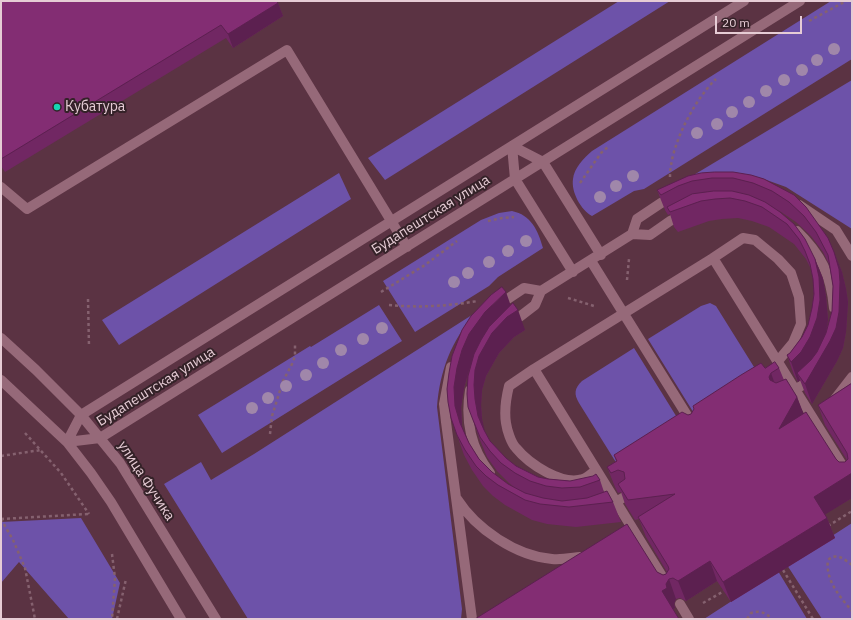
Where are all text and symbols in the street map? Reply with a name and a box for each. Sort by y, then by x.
scale bar [717,8,804,34]
text: 20 m [722,15,750,30]
place label: Кубатура [65,99,125,115]
marker: Кубатура [52,102,62,112]
street label: Будапештская улица [369,172,493,258]
street label: Будапештская улица [94,344,218,430]
street label: улица Фучика [114,438,178,524]

